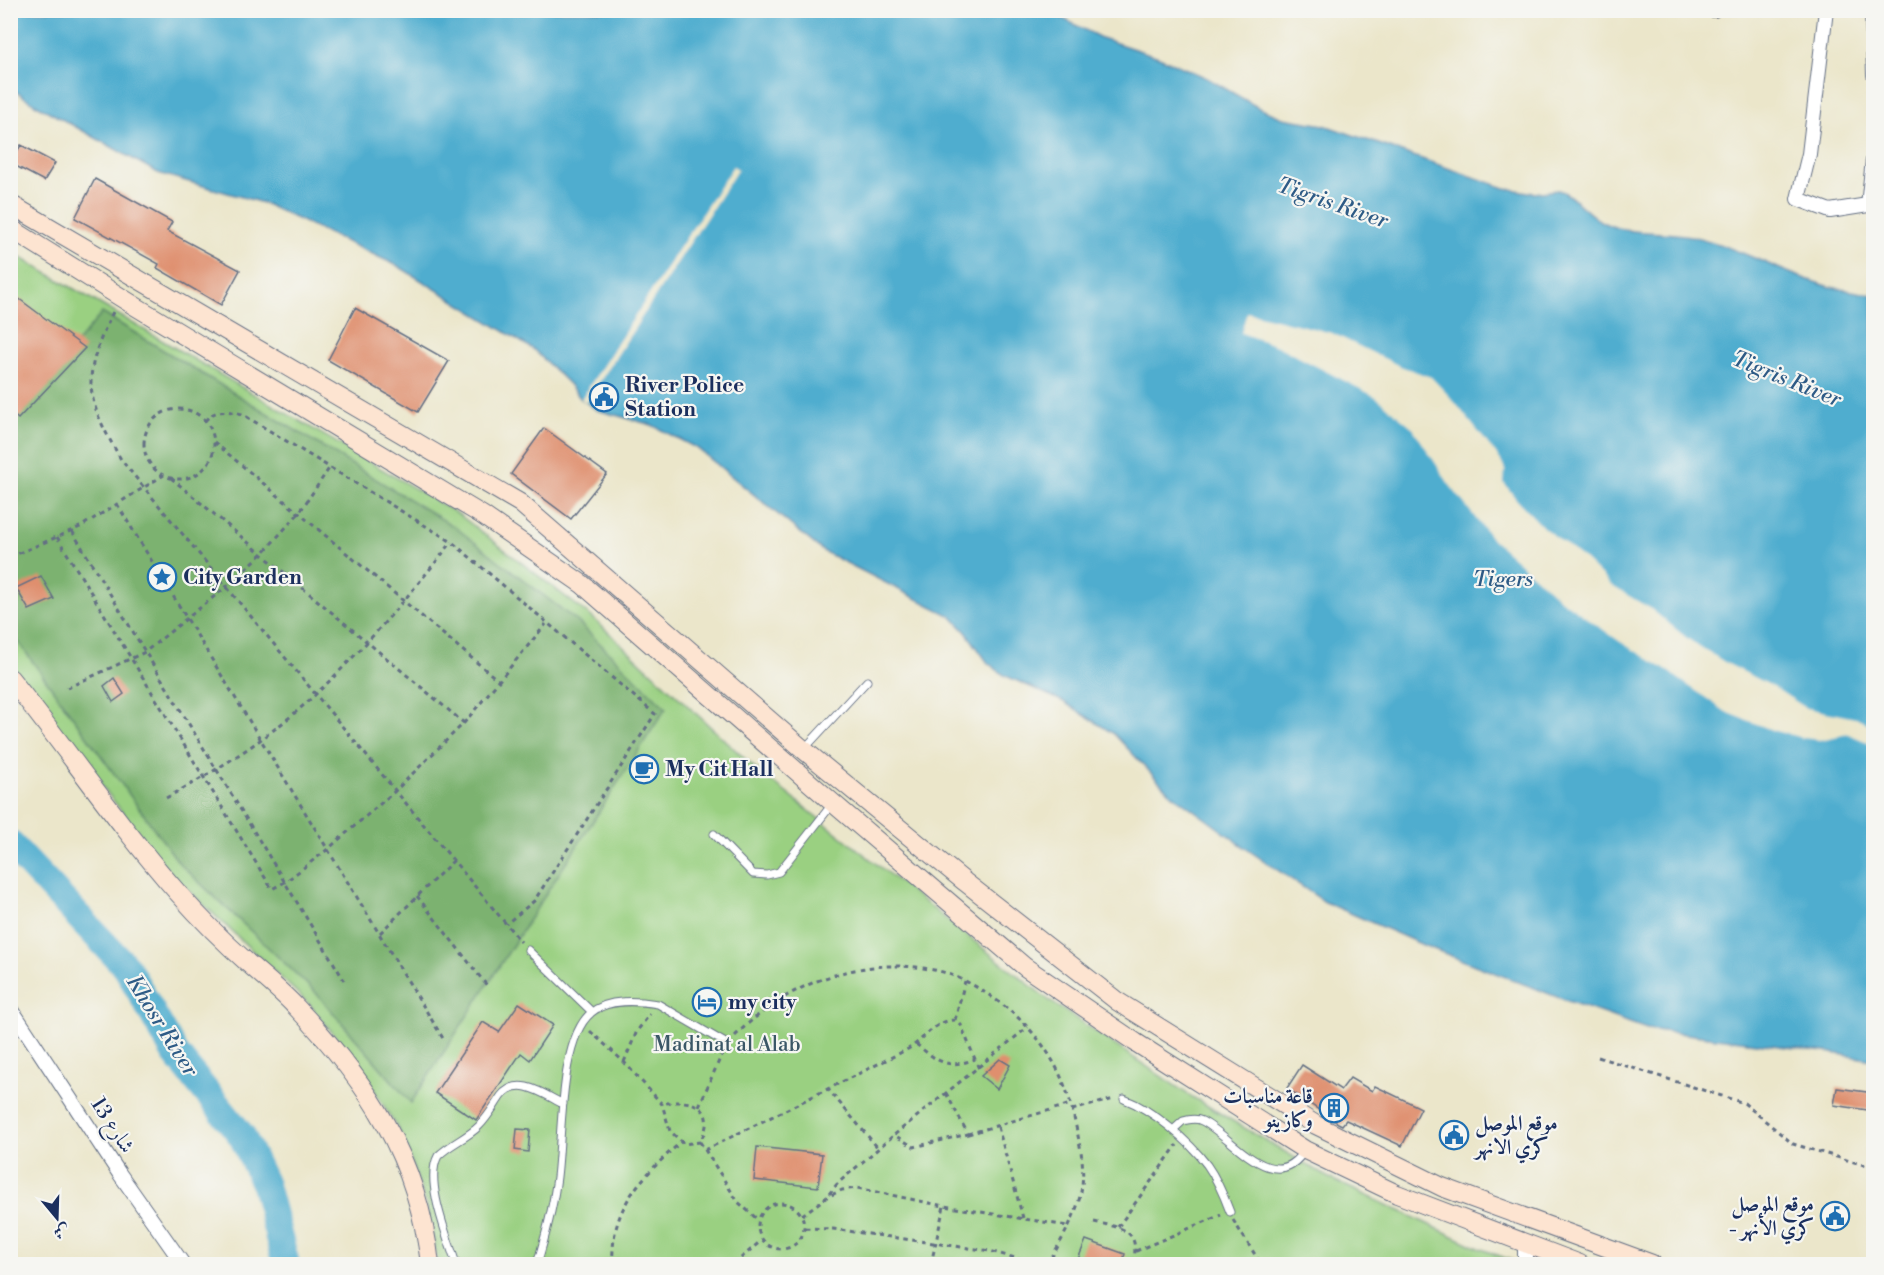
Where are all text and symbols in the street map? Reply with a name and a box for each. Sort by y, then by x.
water label: Tigris River [1273,172,1392,235]
water label: Tigris River [1728,345,1846,414]
place label: River Police Station [625,373,744,423]
public building icon: River Police Station [588,381,620,413]
place icon: City Garden [146,561,178,593]
place label: City Garden [183,565,302,591]
water label: Tigers [1473,566,1533,593]
cafe icon: My Cit Hall [628,753,660,785]
place label: My Cit Hall [665,757,773,783]
water label: Khosr River [120,970,204,1082]
hotel icon: my city [691,986,723,1018]
place label: my city [728,990,797,1016]
park label: Madinat al Alab [653,1032,801,1058]
place label: قاعة مناسبات وكازينو [1223,1084,1313,1134]
building icon: قاعة مناسبات وكازينو [1318,1092,1350,1124]
street label: شارع 13 [81,1093,140,1161]
place label: موقع الموصل كري الانهر [1473,1111,1558,1164]
public building icon: موقع الموصل كري الانهر [1438,1119,1470,1151]
north arrow [27,1188,87,1248]
place label: موقع الموصل - كري الأنهر [1729,1192,1814,1245]
public building icon: موقع الموصل - كري الأنهر [1819,1200,1851,1232]
text: ش [51,1219,72,1243]

